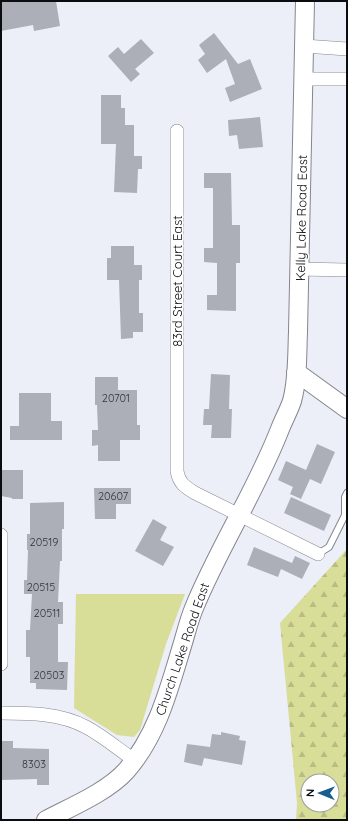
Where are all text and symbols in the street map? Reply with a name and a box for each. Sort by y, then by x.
street label: Kelly Lake Road East [292,155,310,281]
street label: 83rd Street Court East [169,215,185,347]
house number: 20701 [102,391,130,405]
house number: 20607 [98,489,128,503]
house number: 20519 [30,535,58,549]
house number: 20515 [27,580,55,594]
street label: Church Lake Road East [152,580,212,718]
house number: 20511 [34,606,60,620]
house number: 20503 [34,668,65,682]
house number: 8303 [22,757,46,771]
north arrow [300,773,340,813]
text: N [303,789,317,797]

